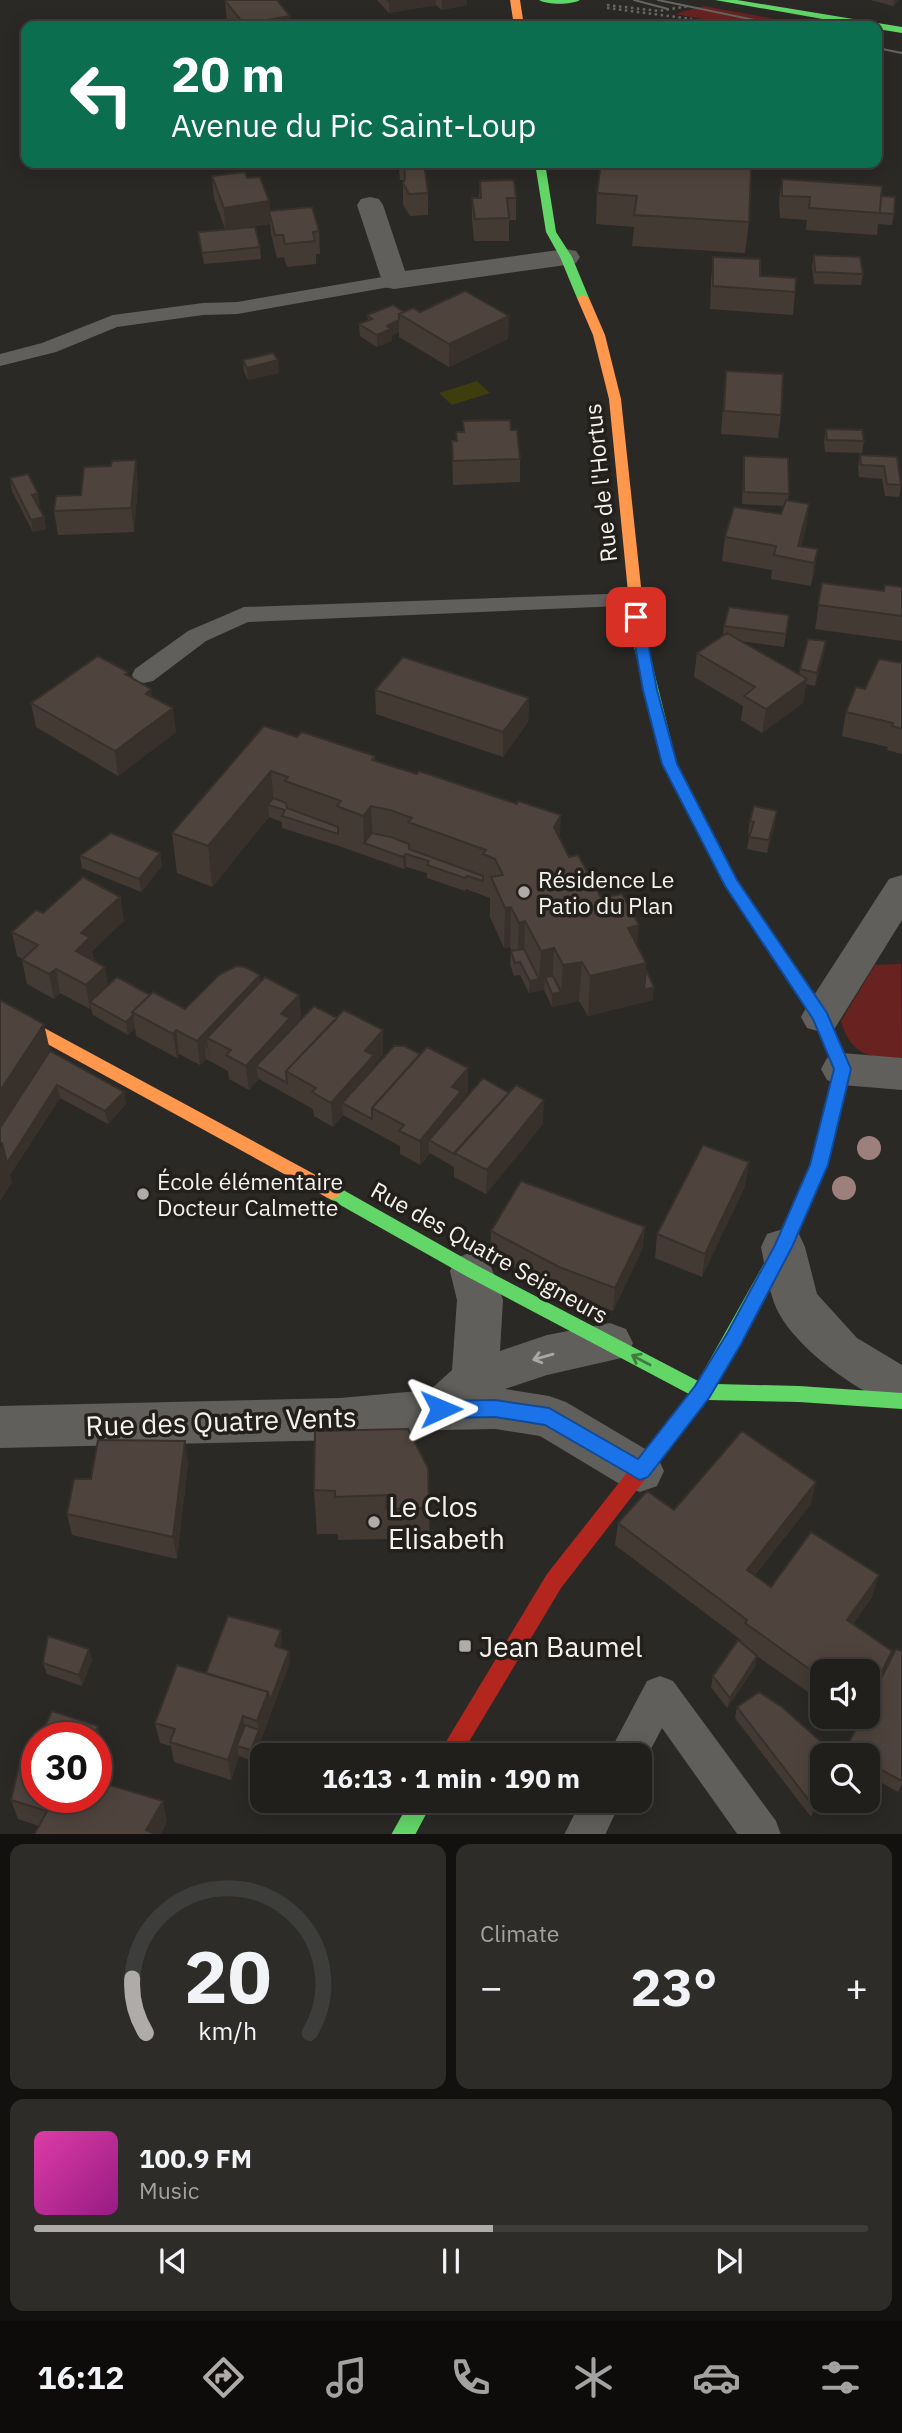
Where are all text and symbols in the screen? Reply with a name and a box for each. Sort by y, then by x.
text: 20 m [171,42,285,105]
icon: left [56,49,147,140]
text: Avenue du Pic Saint-Loup [171,104,536,146]
street label: Rue de l'Hortus [577,402,623,564]
pin [606,587,666,647]
icon: arrive [617,598,655,636]
place label: Résidence Le Patio du Plan [538,864,674,920]
marker: Résidence Le Patio du Plan [516,884,532,900]
place label: École élémentaire Docteur Calmette [157,1166,343,1222]
street label: Rue des Quatre Seigneurs [366,1174,614,1330]
marker: École élémentaire Docteur Calmette [135,1186,151,1202]
one-way arrow [532,1351,554,1364]
one-way arrow [631,1353,652,1366]
position arrow [404,1372,478,1446]
street label: Rue des Quatre Vents [85,1398,357,1444]
place label: Le Clos Elisabeth [388,1488,505,1557]
marker: Le Clos Elisabeth [366,1514,382,1530]
place label: Jean Baumel [479,1628,643,1665]
marker: Jean Baumel [457,1638,473,1654]
map controls [810,1659,880,1813]
button: sound [810,1659,880,1729]
speed limit sign: 30 [21,1722,112,1813]
button: search [810,1743,880,1813]
text: 16:13 · 1 min · 190 m [322,1761,580,1795]
text: Climate [480,1918,559,1948]
text: 20 [184,1928,272,2023]
text: 23° [631,1953,717,2020]
text: − [480,1962,503,2011]
text: + [845,1962,868,2011]
text: km/h [199,2013,257,2046]
text: 100.9 FM [139,2141,252,2175]
text: Music [139,2175,199,2205]
icon: previous [154,2242,192,2280]
icon: pause [432,2242,470,2280]
icon: next [710,2242,748,2280]
icon: directions [199,2353,248,2402]
icon: music [322,2353,371,2402]
icon: phone [446,2353,495,2402]
icon: climate [569,2353,618,2402]
icon: car [692,2353,741,2402]
icon: filters [816,2353,865,2402]
text: 16:12 [37,2356,125,2398]

